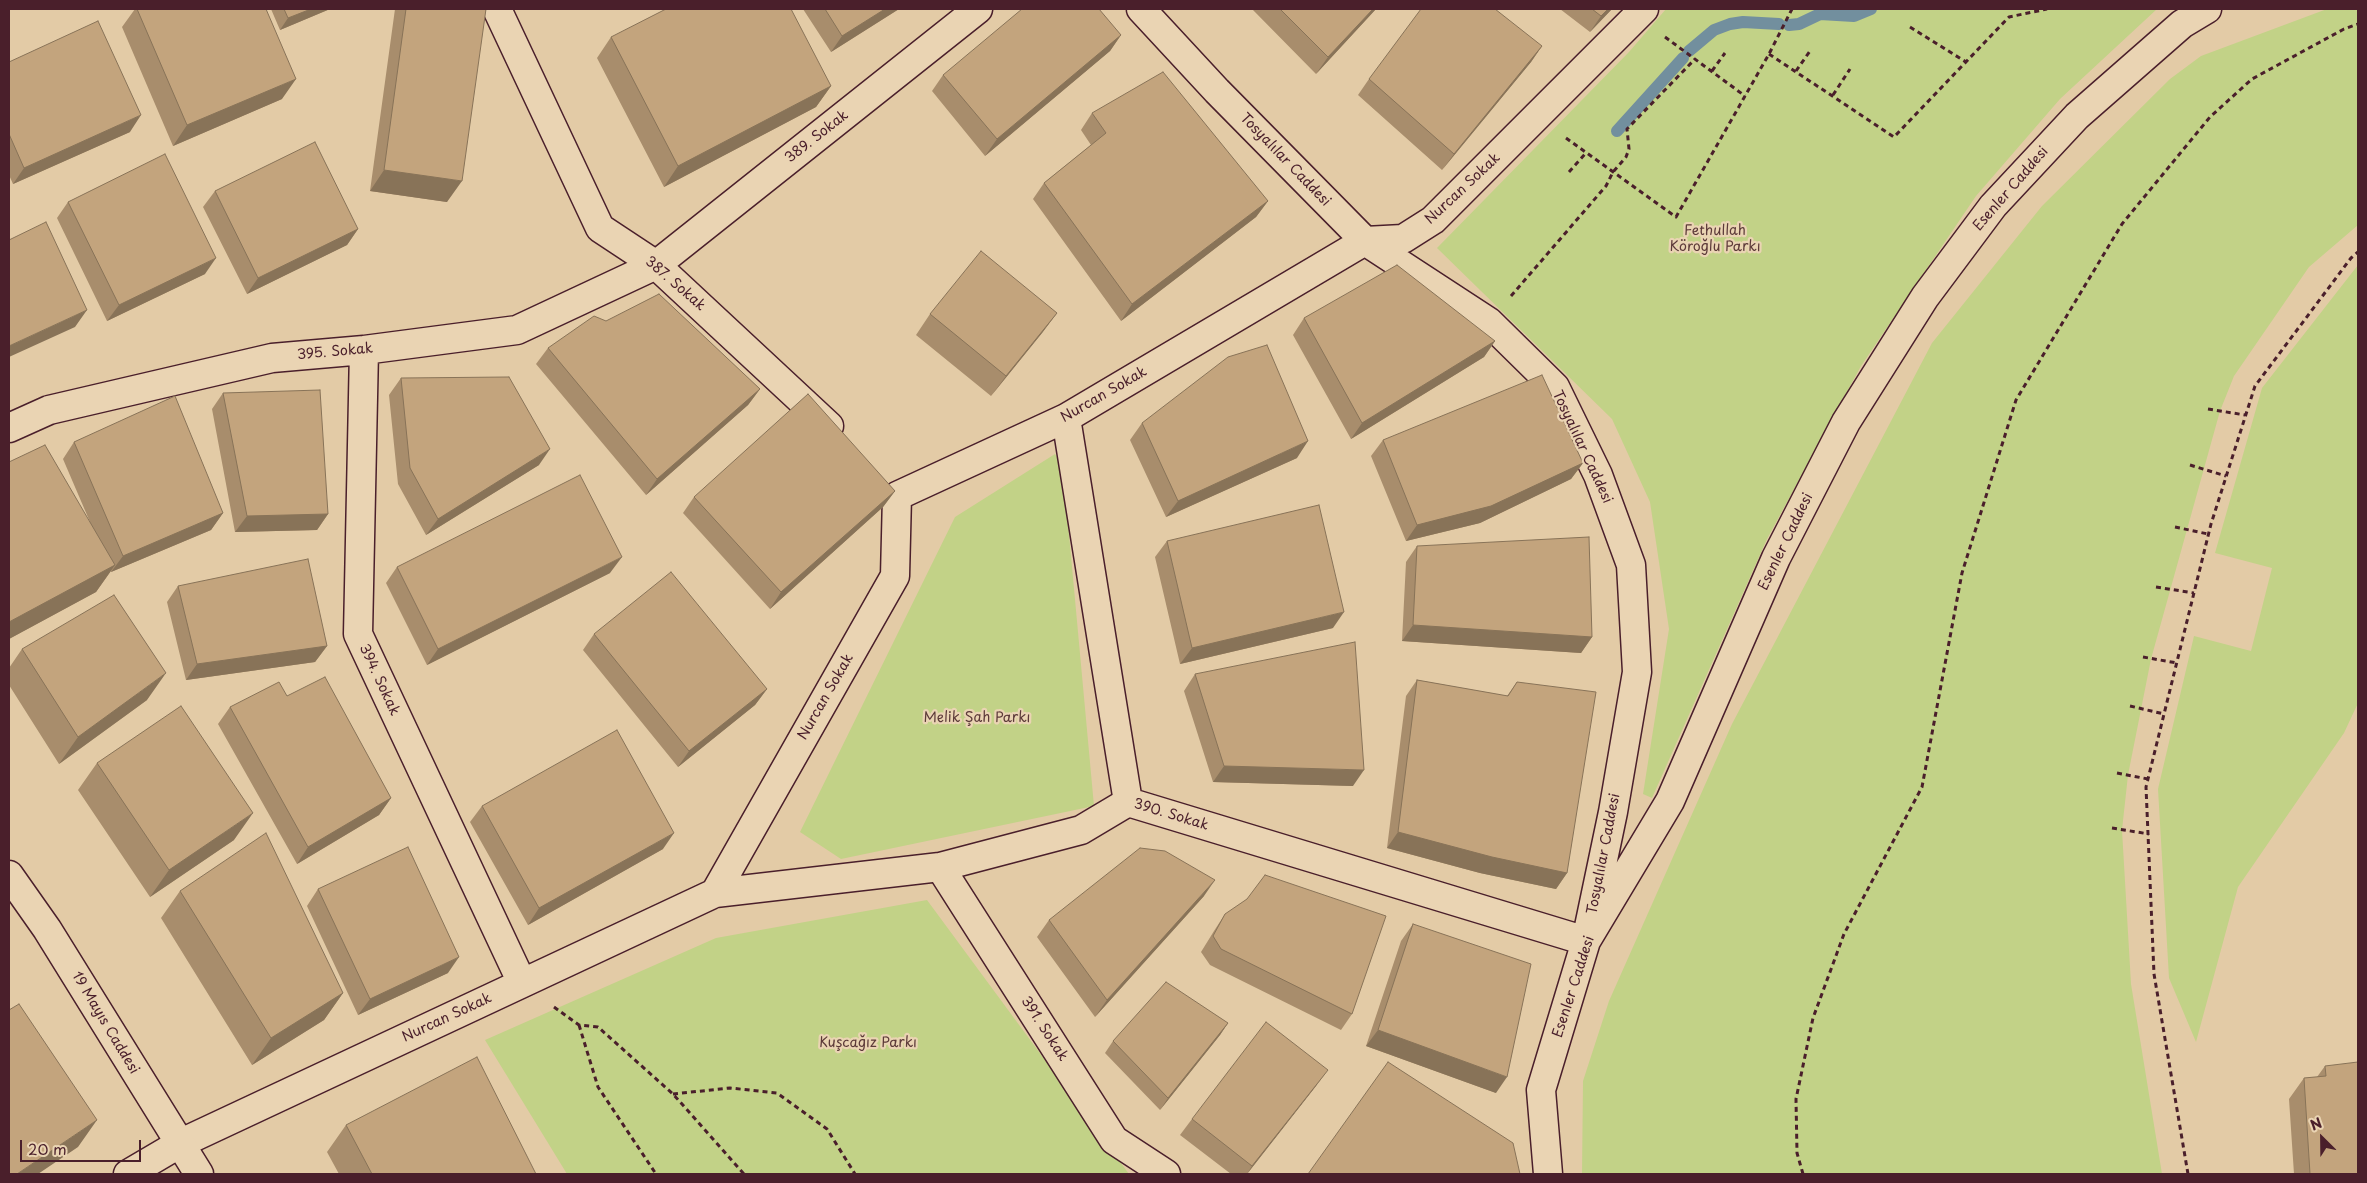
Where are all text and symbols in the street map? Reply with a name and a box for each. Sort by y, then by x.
street label: 389. Sokak [782,107,852,167]
street label: Tosyalılar Caddesi [1236,110,1334,210]
street label: Esenler Caddesi [1970,144,2052,234]
street label: Nurcan Sokak [1422,150,1504,228]
park label: Fethullah Köroğlu Parkı [1669,223,1761,256]
street label: 387. Sokak [641,253,709,315]
street label: 395. Sokak [296,340,374,364]
street label: Nurcan Sokak [1058,364,1150,426]
street label: Tosyalılar Caddesi [1548,388,1616,506]
street label: Esenler Caddesi [1755,491,1817,593]
street label: 394. Sokak [355,642,403,718]
street label: Nurcan Sokak [795,651,857,743]
park label: Melik Şah Parkı [923,710,1031,726]
street label: Tosyalılar Caddesi [1584,792,1624,916]
street label: 390. Sokak [1132,796,1210,834]
street label: Esenler Caddesi [1550,934,1598,1040]
street label: 19 Mayıs Caddesi [68,969,142,1077]
street label: Nurcan Sokak [400,990,494,1046]
street label: 391. Sokak [1017,993,1071,1065]
park label: Kuşcağız Parkı [819,1035,917,1051]
text: N [2307,1112,2325,1136]
north arrow [2297,1113,2347,1163]
scale bar [22,1130,144,1162]
text: 20 m [28,1137,67,1160]

